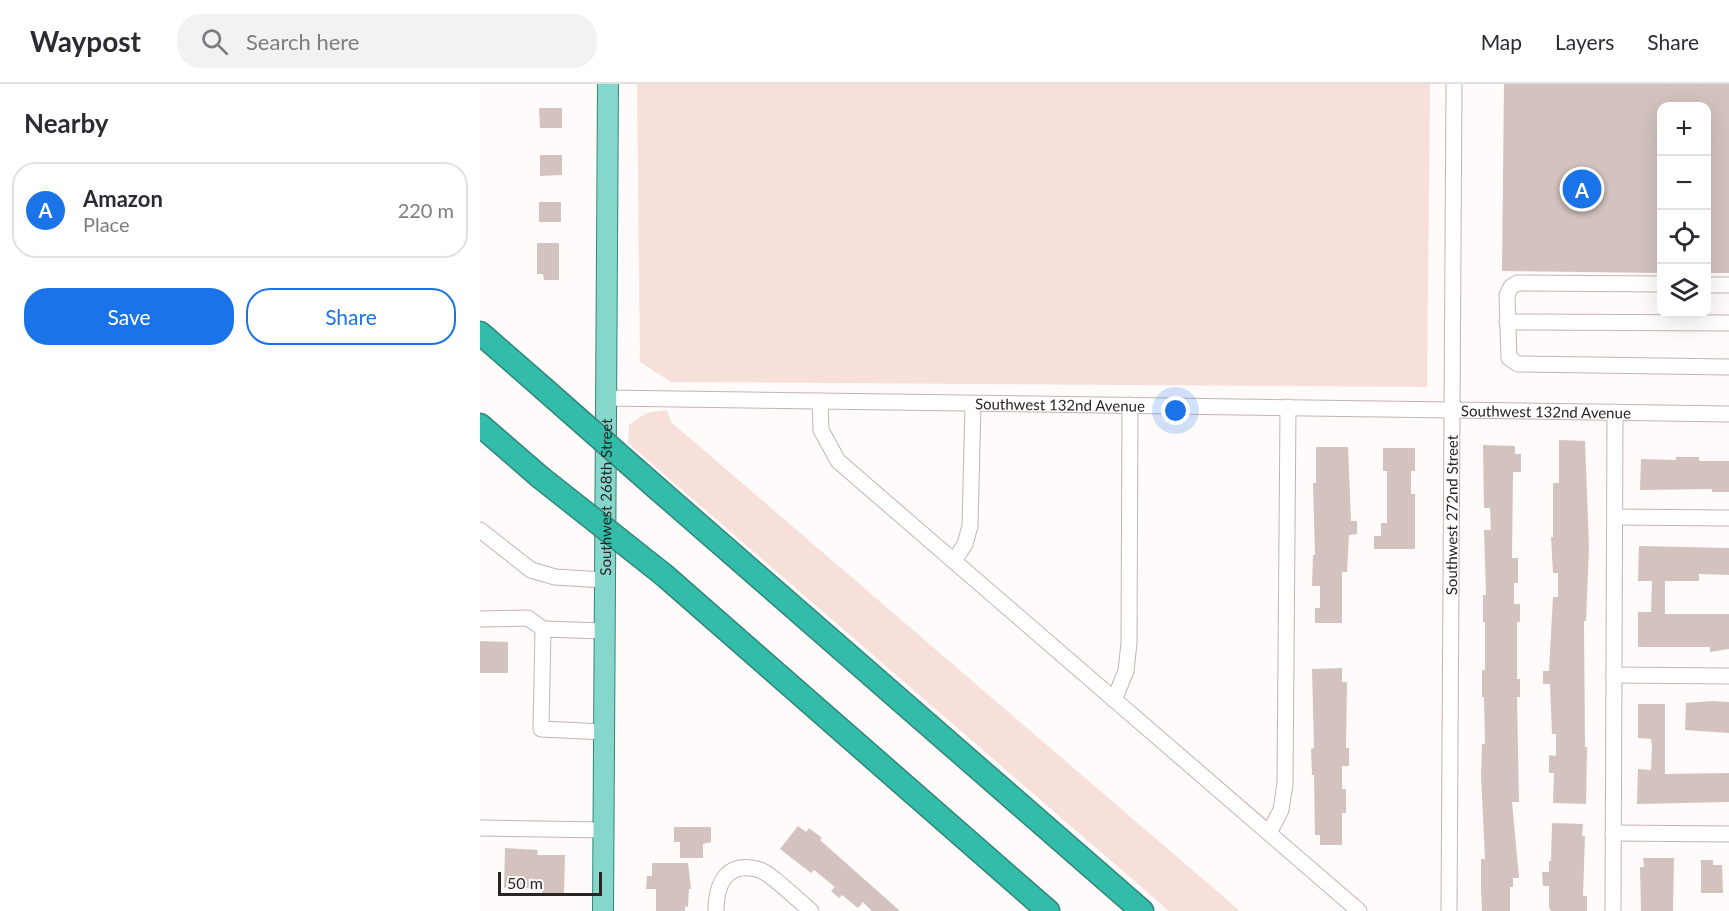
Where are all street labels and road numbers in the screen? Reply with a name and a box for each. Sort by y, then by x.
street label: Southwest 132nd Avenue [975,394,1145,415]
street label: Southwest 132nd Avenue [1461,401,1631,422]
street label: Southwest 268th Street [596,418,615,576]
street label: Southwest 272nd Street [1442,434,1461,595]

